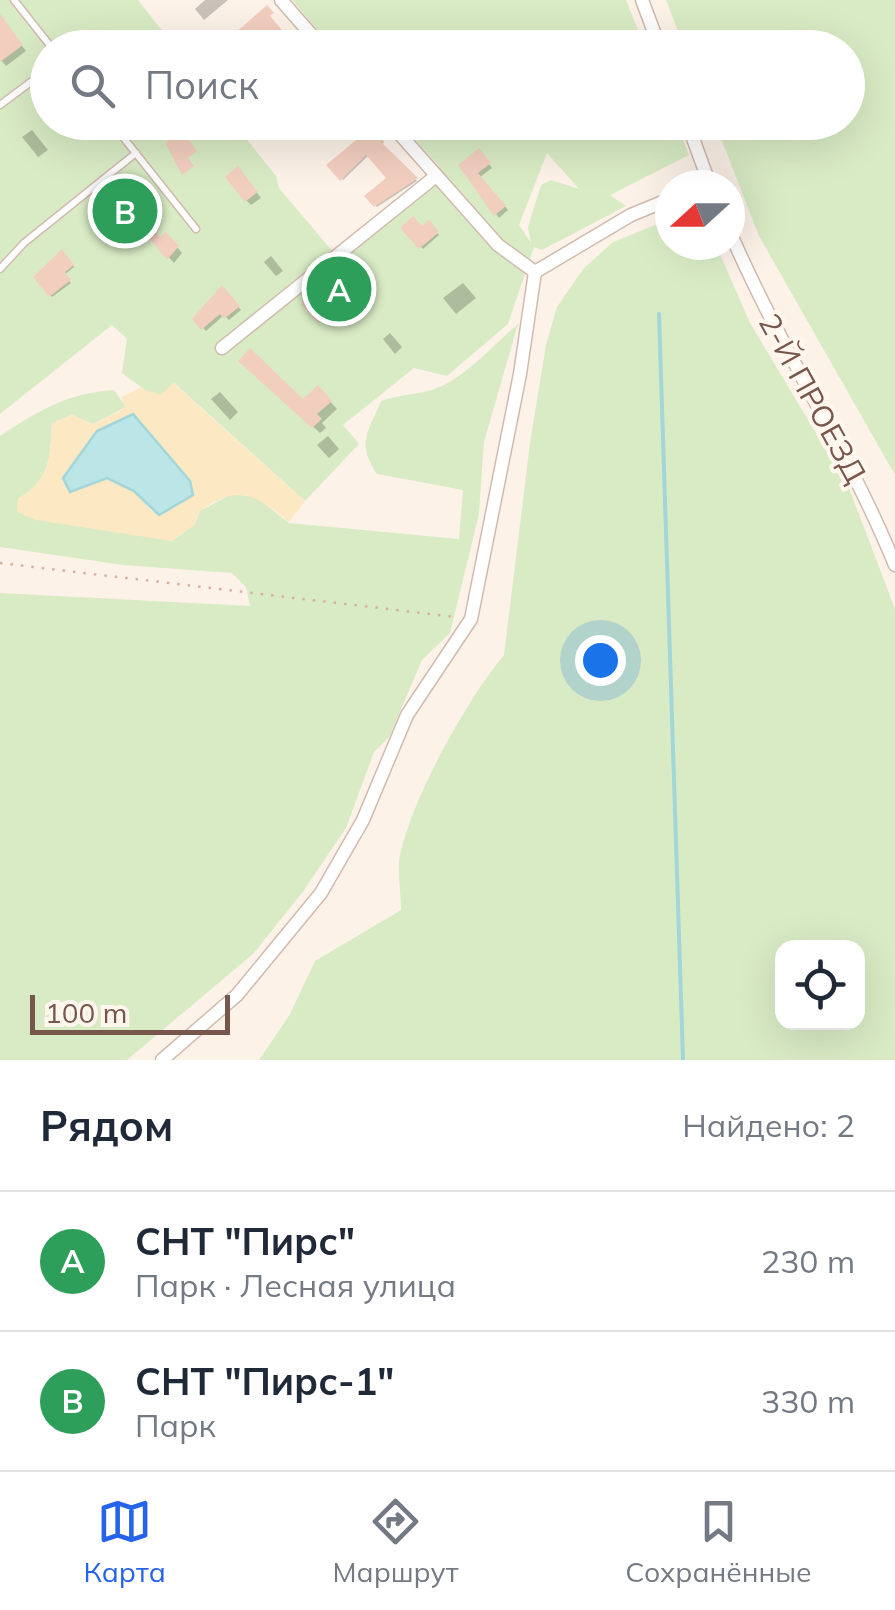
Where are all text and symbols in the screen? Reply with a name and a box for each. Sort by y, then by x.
search box [30,30,865,140]
icon: search [65,58,120,113]
text: Поиск [145,61,258,109]
north arrow [655,170,745,260]
pin: B [92,174,158,248]
pin: A [306,252,372,326]
street label: 2-Й ПРОЕЗД [751,307,875,489]
your location [575,635,626,686]
map controls [775,940,865,1030]
button: locate [775,940,865,1030]
scale bar [30,990,230,1034]
text: 100 m [45,995,127,1030]
text: Рядом [40,1099,173,1152]
text: Найдено: 2 [682,1105,855,1145]
text: СНТ "Пирс" [135,1217,355,1265]
text: A [60,1241,85,1281]
text: 230 m [761,1241,855,1281]
text: Парк · Лесная улица [135,1265,456,1305]
text: СНТ "Пирс-1" [135,1357,394,1405]
text: B [61,1381,84,1421]
text: 330 m [761,1381,855,1421]
text: Парк [135,1405,216,1445]
tab: Карта [83,1494,166,1589]
tab: Маршрут [333,1494,458,1589]
tab: Сохранённые [625,1494,812,1589]

